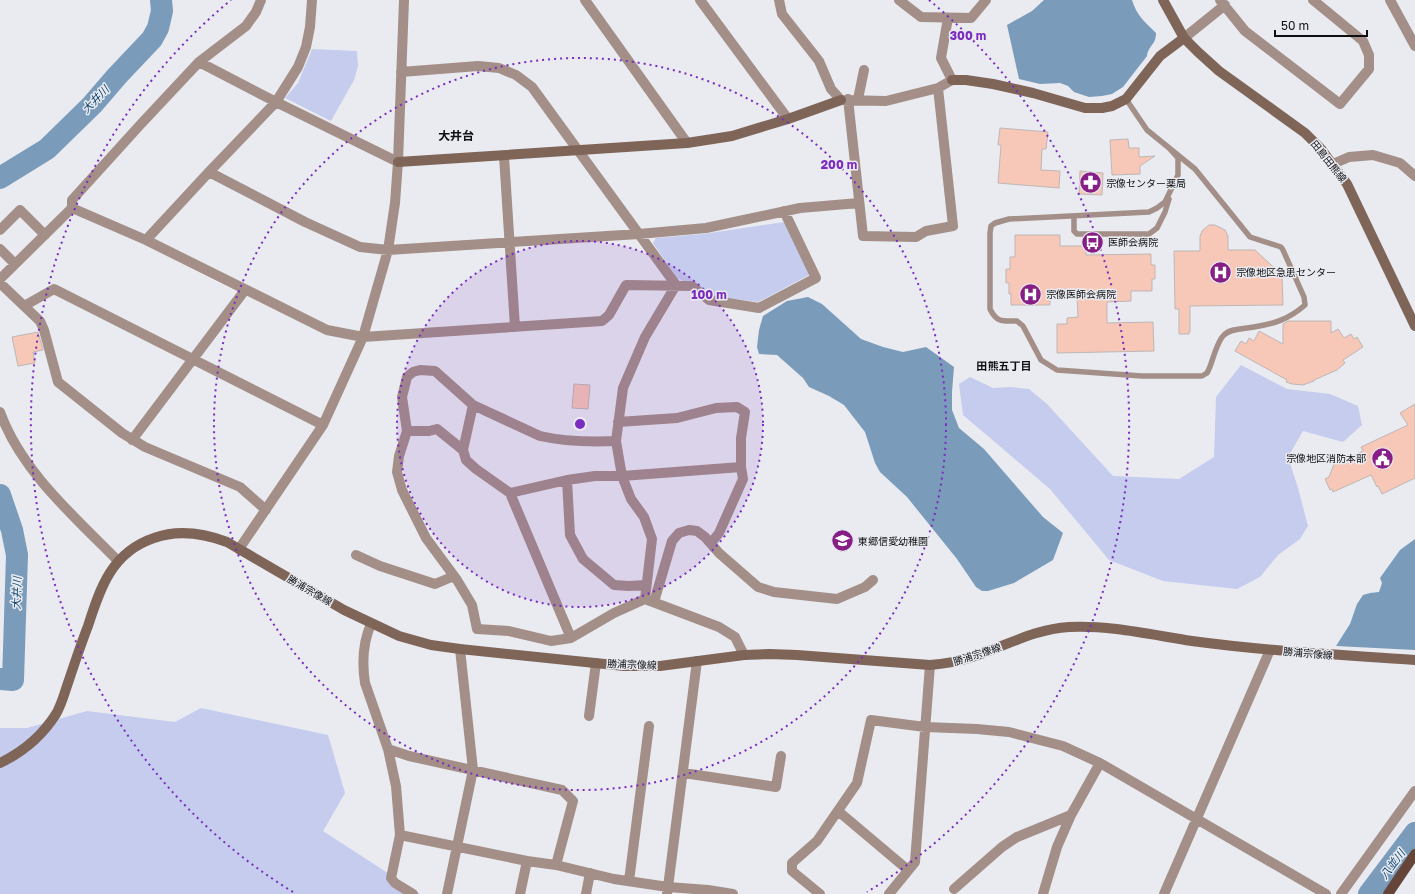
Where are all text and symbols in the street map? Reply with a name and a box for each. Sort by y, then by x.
scale bar [1275,12,1367,38]
text: 50 m [1281,18,1309,33]
text: 300 m [950,28,986,43]
water label: 大井川 [79,82,112,115]
district label: 大井台 [438,128,474,143]
street label: 田島田熊線 [1309,138,1349,184]
text: 200 m [821,157,857,172]
pharmacy icon: 宗像センター薬局 [1078,170,1104,196]
place label: 宗像センター薬局 [1106,177,1186,189]
bus stop icon: 医師会病院 [1079,229,1105,255]
place label: 医師会病院 [1108,236,1158,248]
hospital icon: 宗像地区急患センター [1208,259,1234,285]
place label: 宗像地区急患センター [1236,266,1336,278]
hospital icon: 宗像医師会病院 [1017,281,1043,307]
text: 100 m [691,287,727,302]
place label: 宗像医師会病院 [1046,288,1116,300]
district label: 田熊五丁目 [977,359,1032,372]
centre of rings [573,417,587,431]
public building icon: 宗像地区消防本部 [1369,445,1395,471]
place label: 宗像地区消防本部 [1286,452,1366,464]
school or university icon: 東郷信愛幼稚園 [830,528,856,554]
place label: 東郷信愛幼稚園 [858,535,928,547]
street label: 勝浦宗像線 [285,572,335,608]
water label: 大井川 [9,575,23,610]
street label: 勝浦宗像線 [951,641,1003,667]
street label: 勝浦宗像線 [1283,645,1333,661]
street label: 勝浦宗像線 [607,657,657,671]
water label: 八並川 [1377,846,1408,881]

